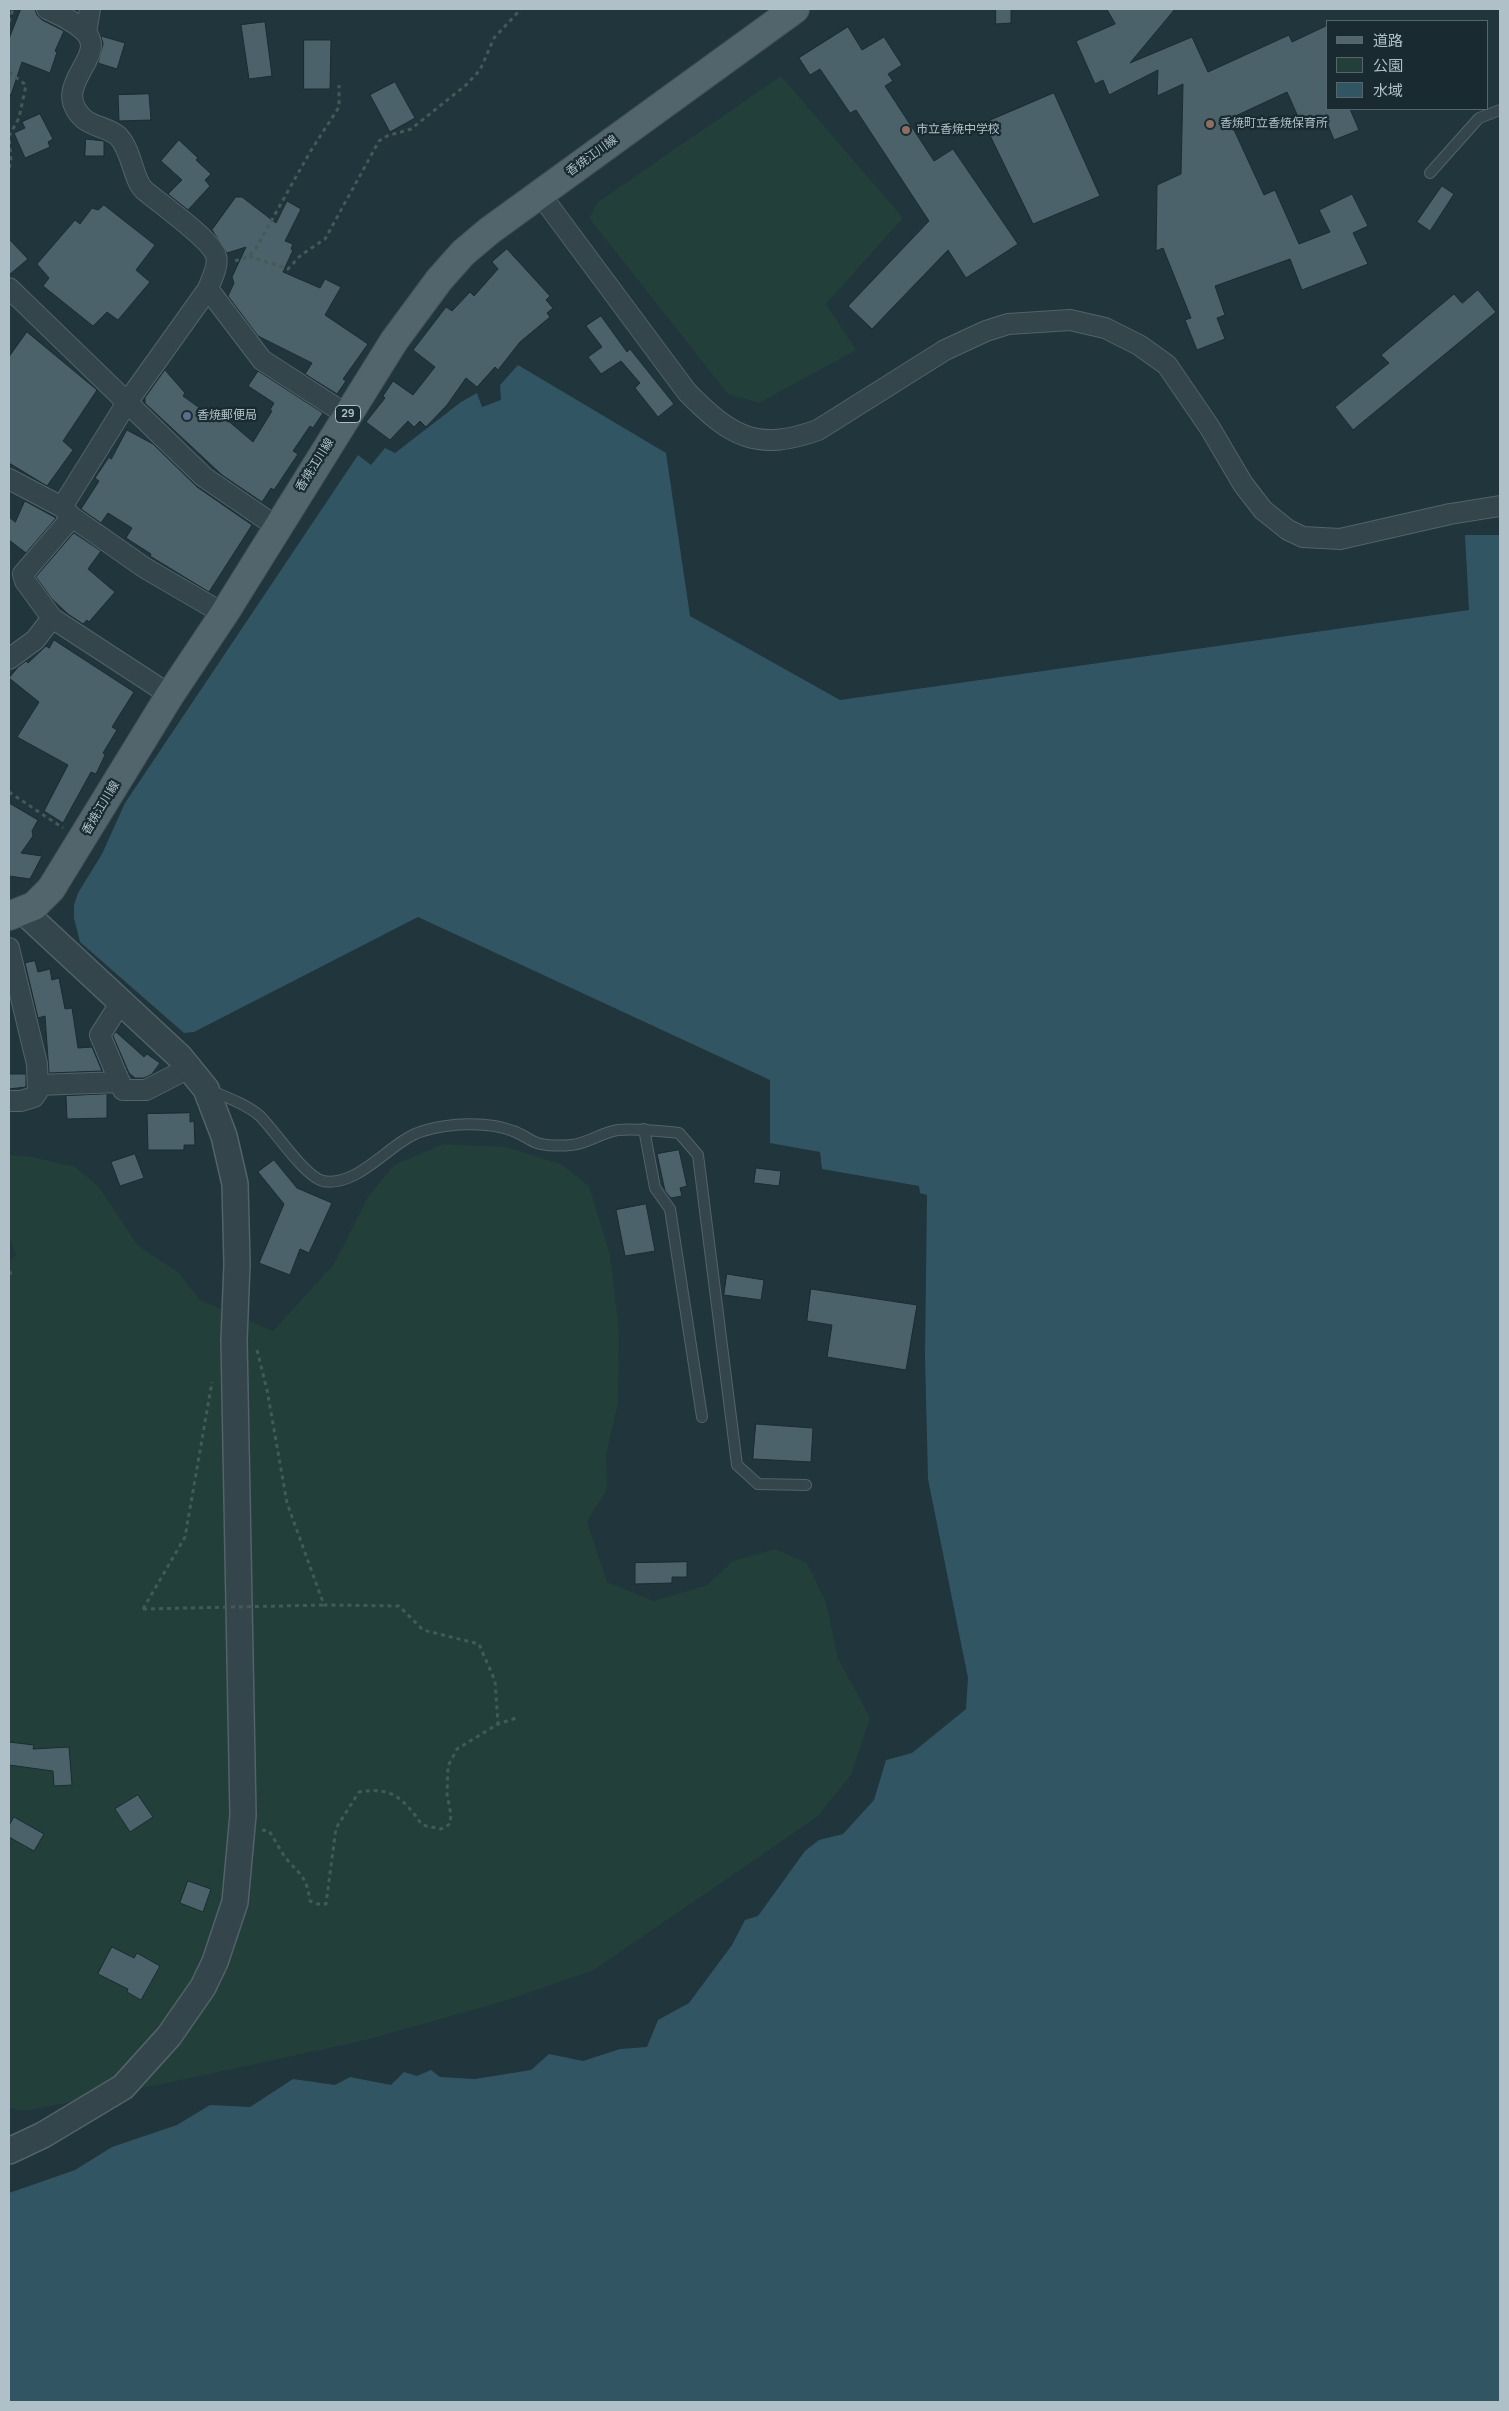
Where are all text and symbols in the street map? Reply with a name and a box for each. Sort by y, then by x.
legend [1326,20,1489,110]
text: 道路 [1373,30,1403,51]
text: 公園 [1373,55,1403,76]
text: 水域 [1373,80,1403,101]
place label: 香焼町立香焼保育所 [1220,117,1328,131]
marker: 香焼町立香焼保育所 [1204,118,1216,130]
place label: 市立香焼中学校 [916,123,1000,137]
marker: 市立香焼中学校 [900,124,912,136]
street label: 香焼江川線 [563,133,621,179]
road number: 29 [336,406,360,422]
place label: 香焼郵便局 [197,409,257,423]
marker: 香焼郵便局 [181,410,193,422]
street label: 香焼江川線 [293,436,337,494]
street label: 香焼江川線 [79,779,123,837]

